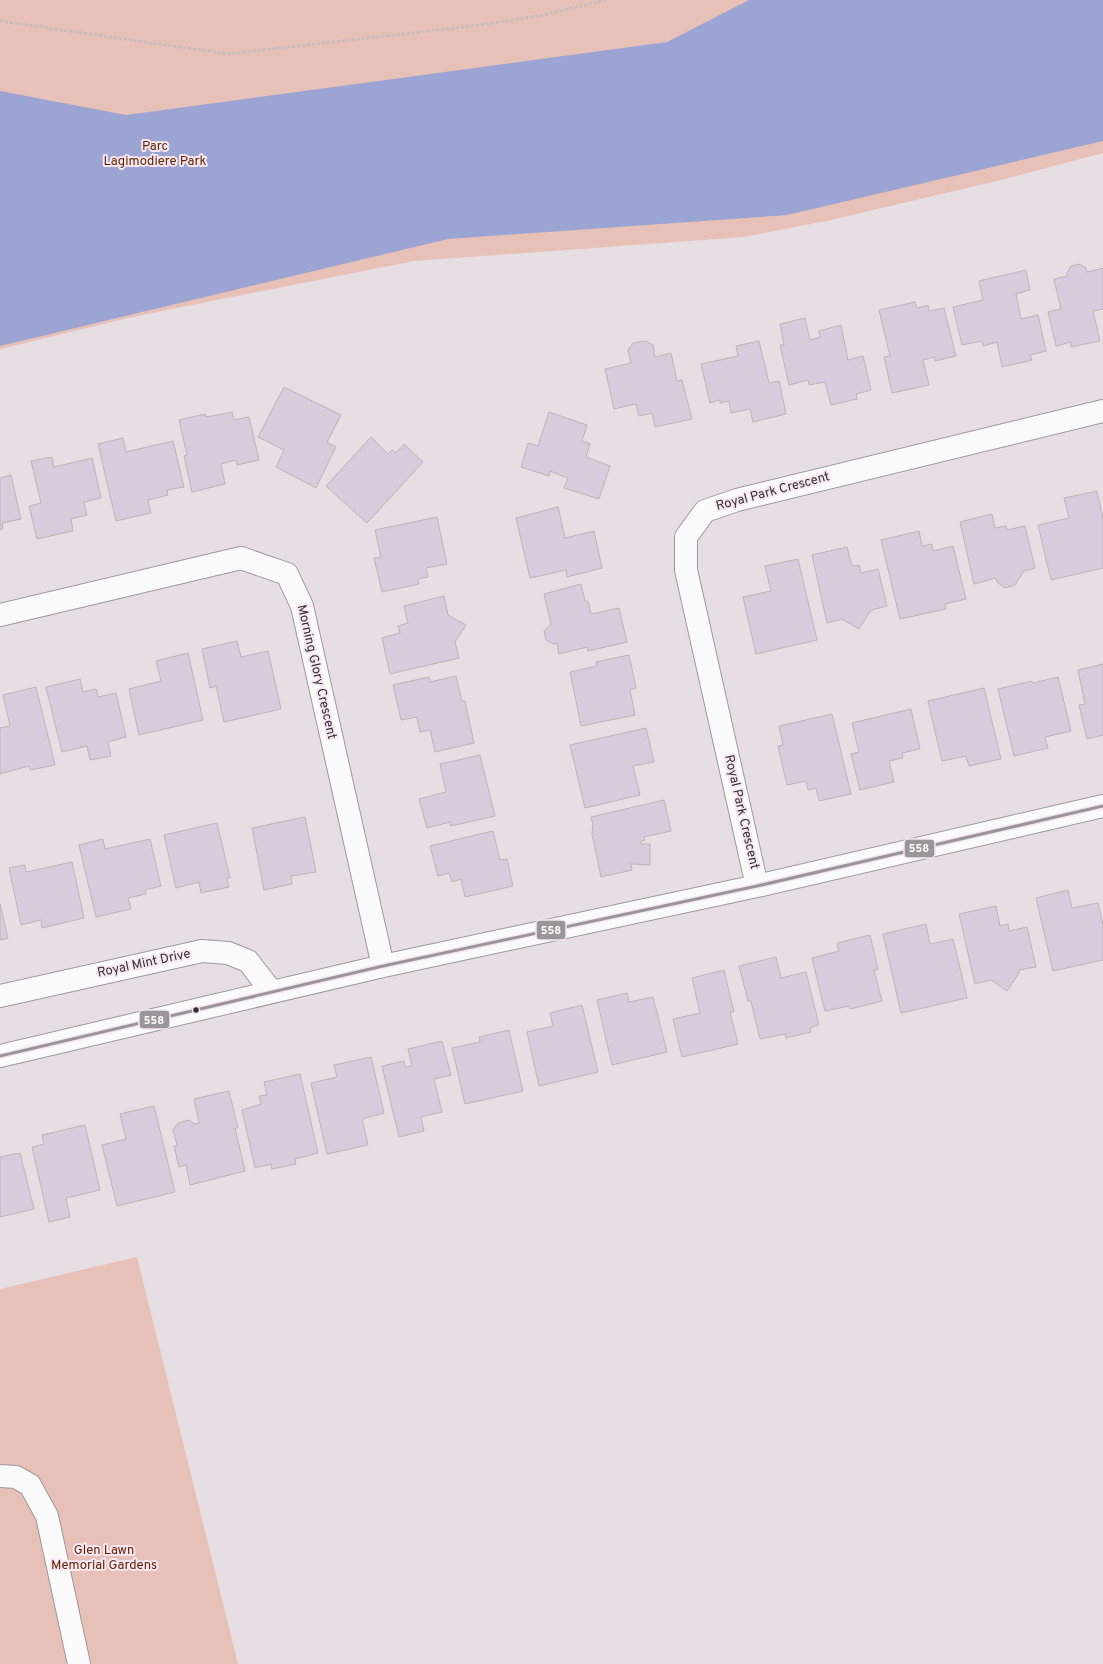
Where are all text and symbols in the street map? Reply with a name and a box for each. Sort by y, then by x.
park label: Parc Lagimodiere Park [104,139,207,170]
street label: Royal Park Crescent [714,469,832,515]
street label: Morning Glory Crescent [293,603,339,741]
street label: Royal Park Crescent [720,753,762,871]
line badge: 558 [904,839,935,858]
text: 558 [909,842,929,856]
line badge: 558 [536,920,566,940]
text: 558 [541,924,561,938]
street label: Royal Mint Drive [96,946,192,982]
unlabelled marker [191,1005,201,1015]
line badge: 558 [139,1010,170,1029]
text: 558 [144,1014,164,1028]
park label: Glen Lawn Memorial Gardens [51,1543,157,1574]

